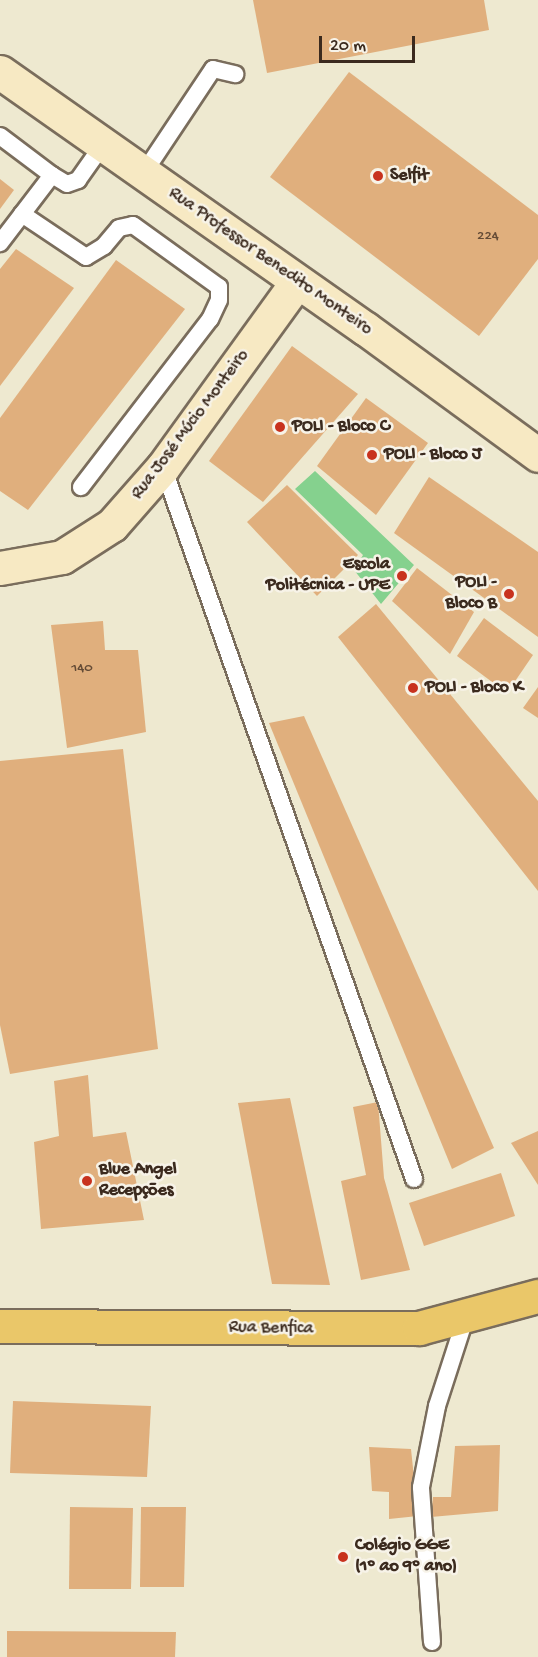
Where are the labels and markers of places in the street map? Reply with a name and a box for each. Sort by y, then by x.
place label: Selfit [390,165,428,187]
marker: Selfit [371,169,385,183]
place label: POLI - Bloco C [292,416,390,438]
marker: POLI - Bloco C [273,420,287,434]
place label: POLI - Bloco J [384,444,482,466]
marker: POLI - Bloco J [365,448,379,462]
place label: Escola Politécnica - UPE [266,555,390,598]
marker: Escola Politécnica - UPE [395,569,409,583]
place label: POLI - Bloco B [446,573,497,616]
marker: POLI - Bloco B [502,587,516,601]
place label: POLI - Bloco K [425,677,523,699]
marker: POLI - Bloco K [406,681,420,695]
place label: Blue Angel Recepções [99,1160,177,1202]
marker: Blue Angel Recepções [80,1174,94,1188]
place label: Colégio GGE (1º ao 9º ano) [355,1536,457,1578]
marker: Colégio GGE (1º ao 9º ano) [336,1550,350,1564]

